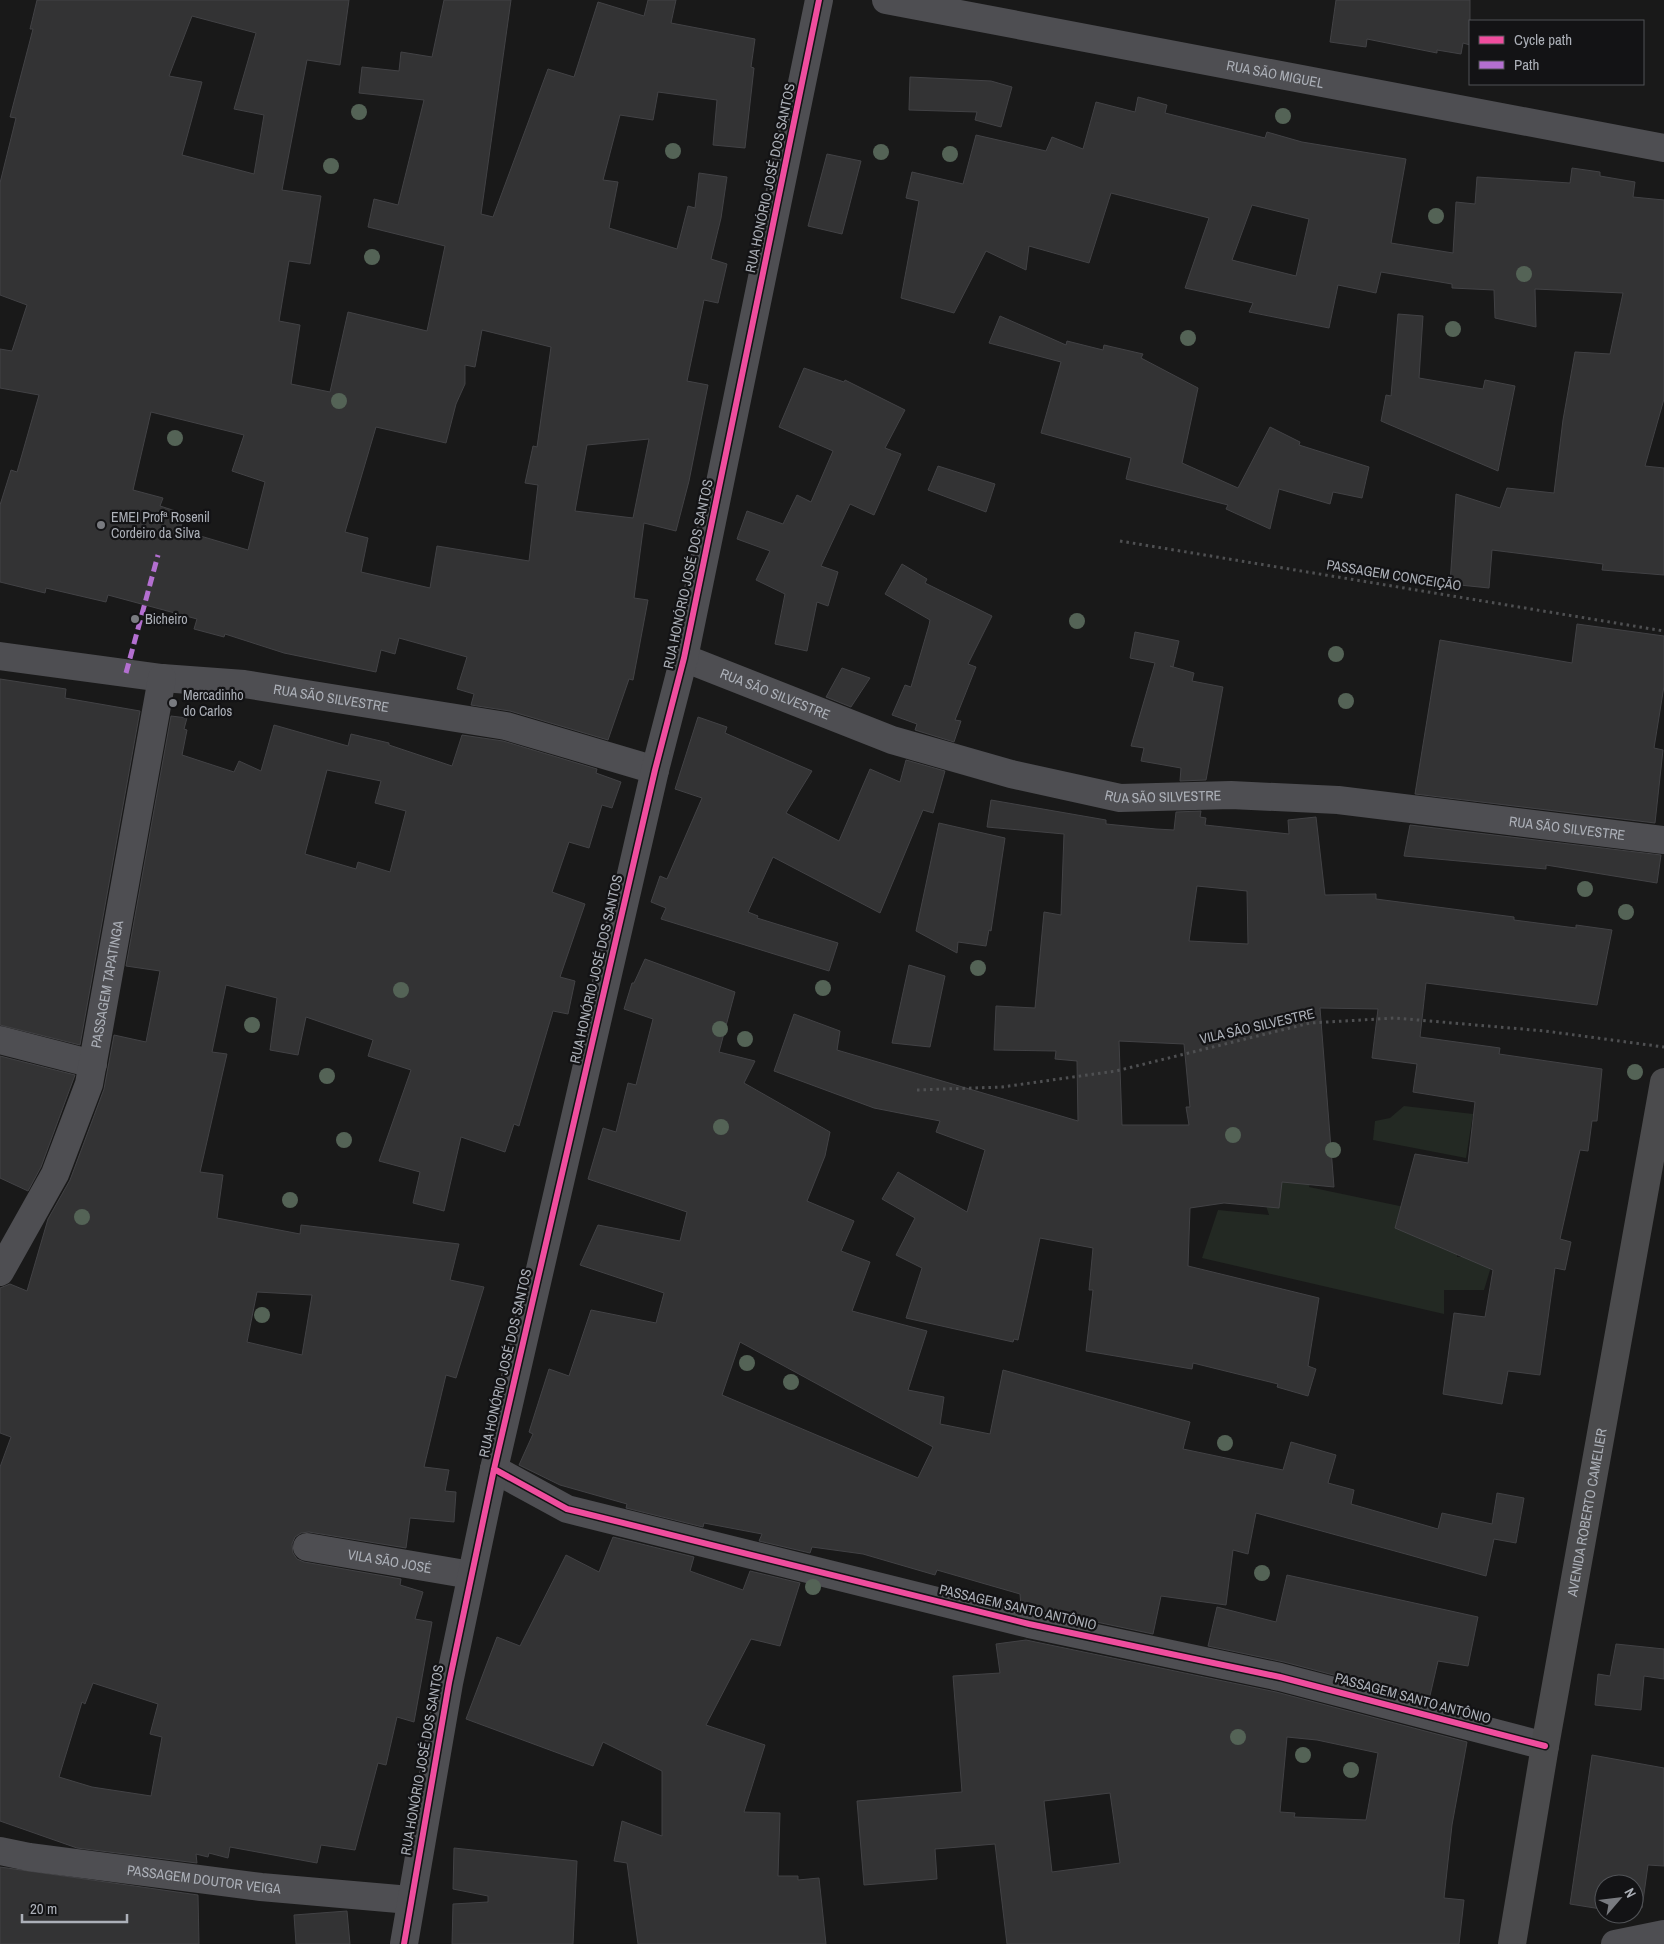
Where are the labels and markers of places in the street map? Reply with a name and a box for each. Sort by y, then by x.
place label: EMEI Profª Rosenil Cordeiro da Silva [111,508,210,542]
marker: EMEI Profª Rosenil Cordeiro da Silva [95,519,107,531]
place label: Bicheiro [145,610,188,628]
marker: Bicheiro [129,613,141,625]
place label: Mercadinho do Carlos [183,686,244,720]
marker: Mercadinho do Carlos [167,697,179,709]

